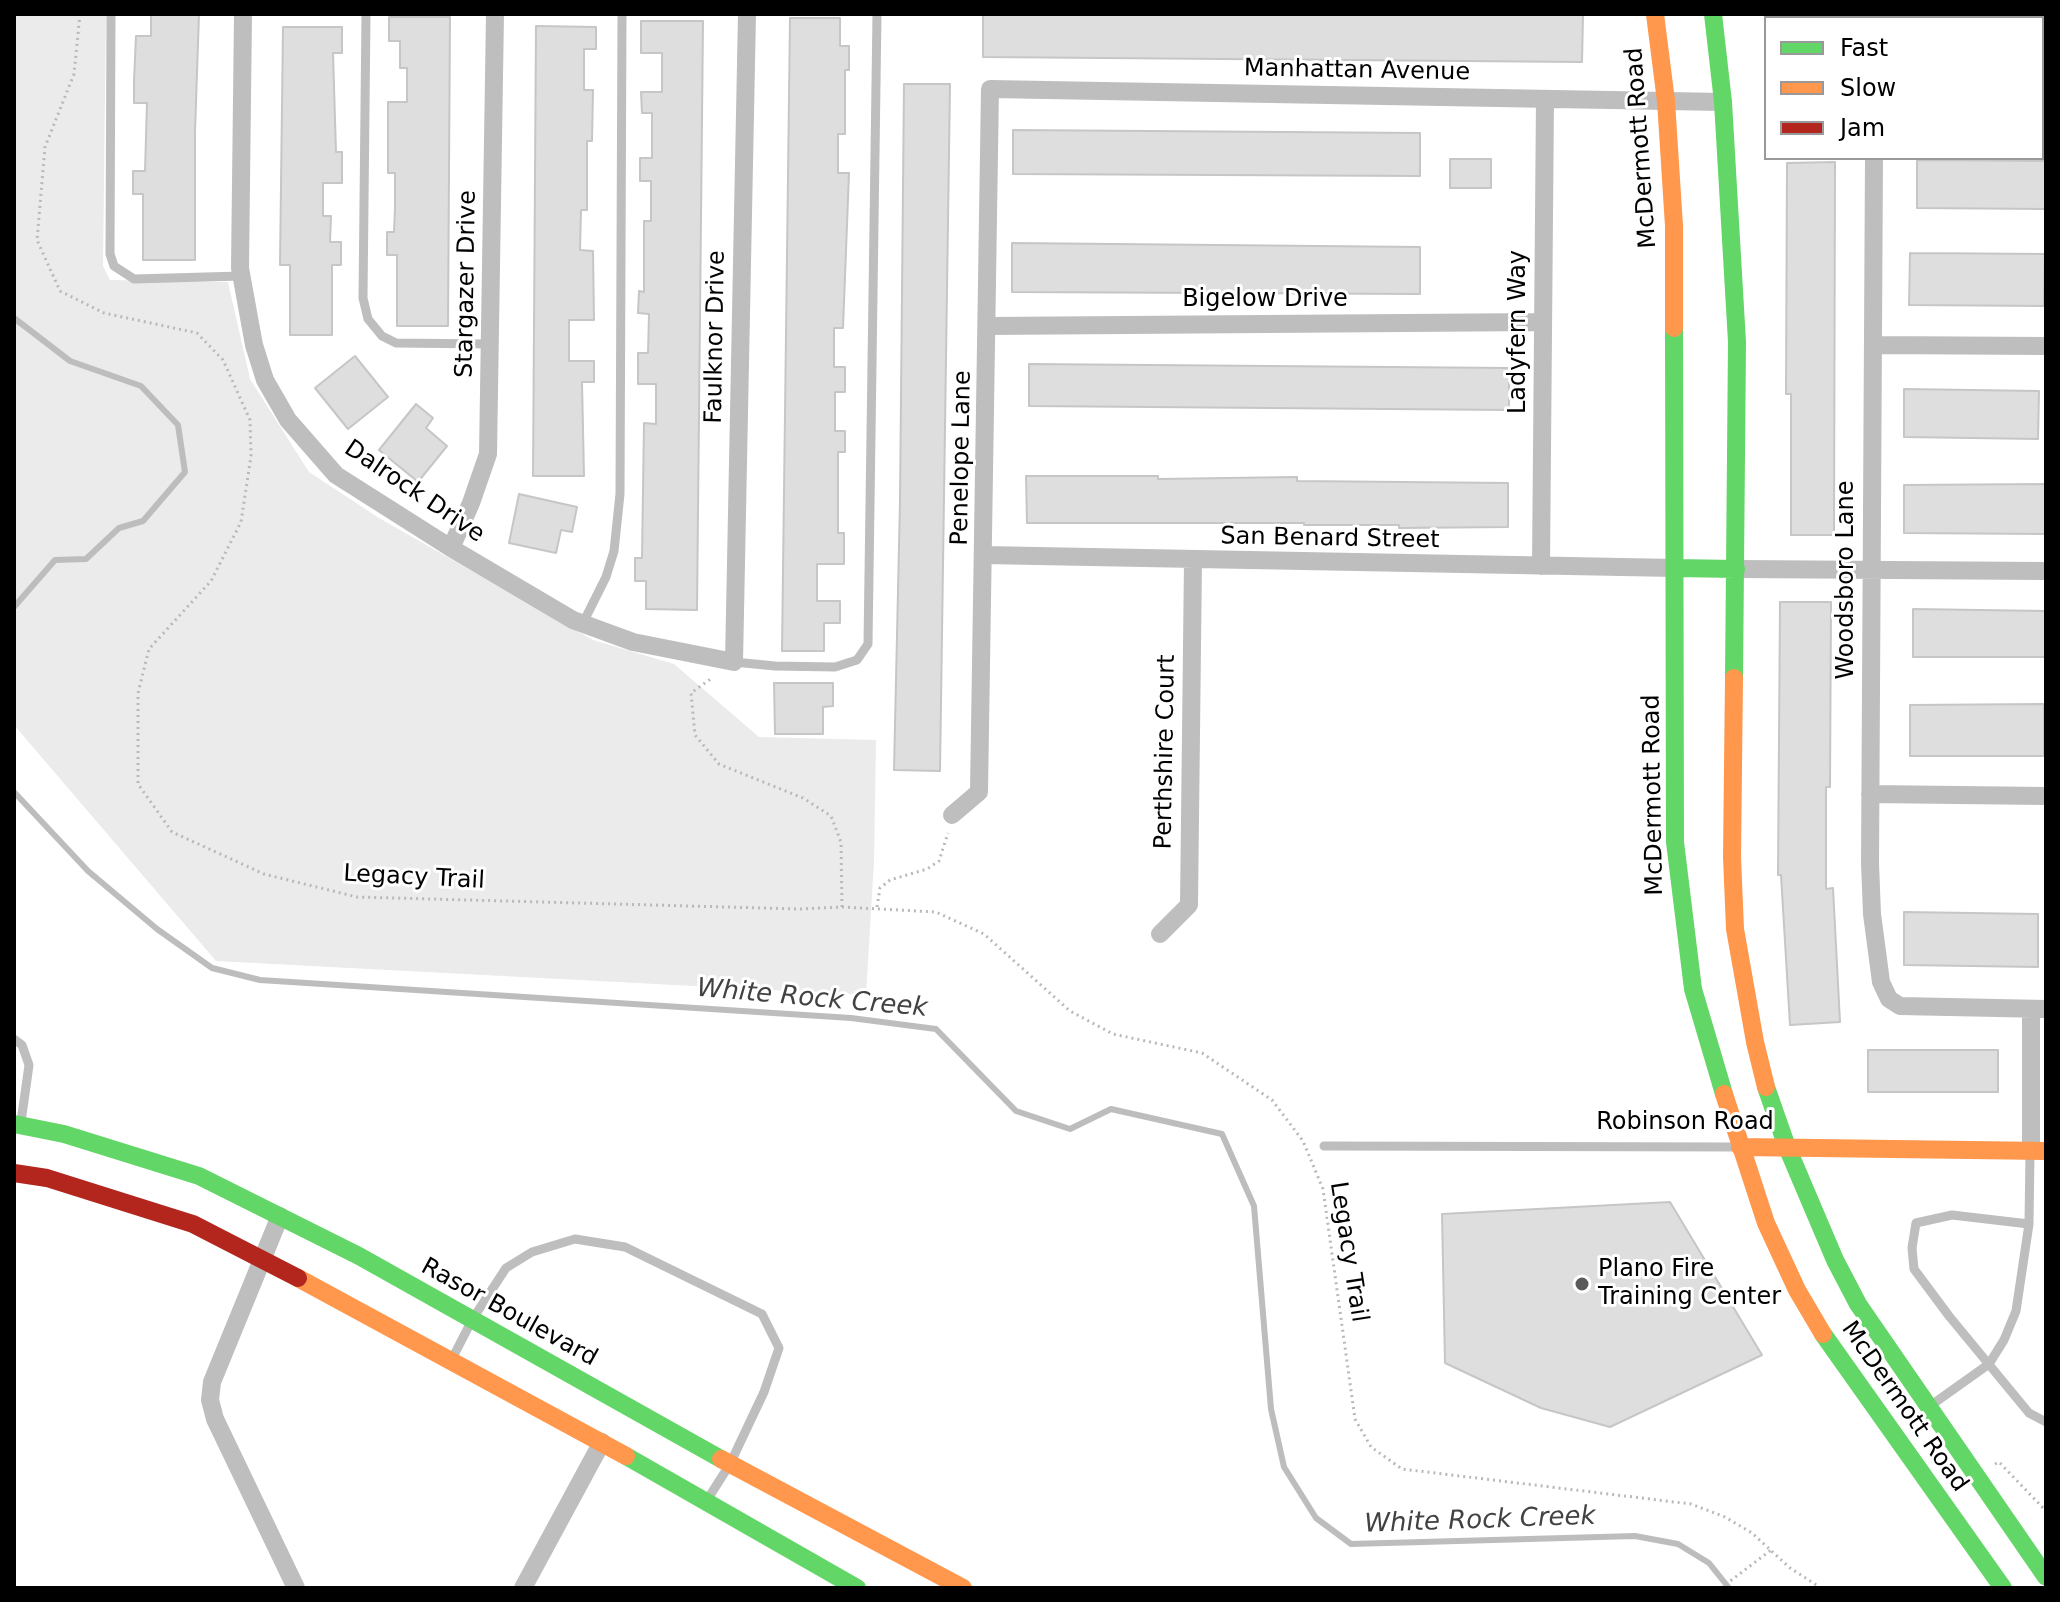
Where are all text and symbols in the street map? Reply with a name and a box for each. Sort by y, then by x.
legend [1764,16,2044,160]
text: Fast [1840,34,1888,62]
street label: McDermott Road [1621,47,1663,249]
street label: Manhattan Avenue [1244,55,1470,87]
text: Slow [1840,74,1896,102]
text: Jam [1840,114,1885,142]
street label: Stargazer Drive [451,190,483,378]
street label: Faulknor Drive [700,250,732,424]
street label: Ladyfern Way [1505,250,1533,414]
street label: Bigelow Drive [1182,286,1348,314]
street label: Penelope Lane [946,370,978,546]
street label: Dalrock Drive [339,435,489,549]
street label: Woodsboro Lane [1833,480,1861,680]
street label: San Benard Street [1220,523,1440,555]
street label: Perthshire Court [1150,654,1182,850]
street label: McDermott Road [1638,694,1670,896]
street label: Legacy Trail [342,860,486,896]
water label: White Rock Creek [695,973,929,1025]
street label: Robinson Road [1596,1109,1774,1137]
street label: Legacy Trail [1323,1180,1373,1324]
street label: Rasor Boulevard [416,1253,602,1373]
place label: Plano Fire Training Center [1598,1256,1781,1312]
marker: Plano Fire Training Center [1573,1275,1591,1293]
street label: McDermott Road [1834,1316,1974,1498]
water label: White Rock Creek [1364,1501,1596,1541]

